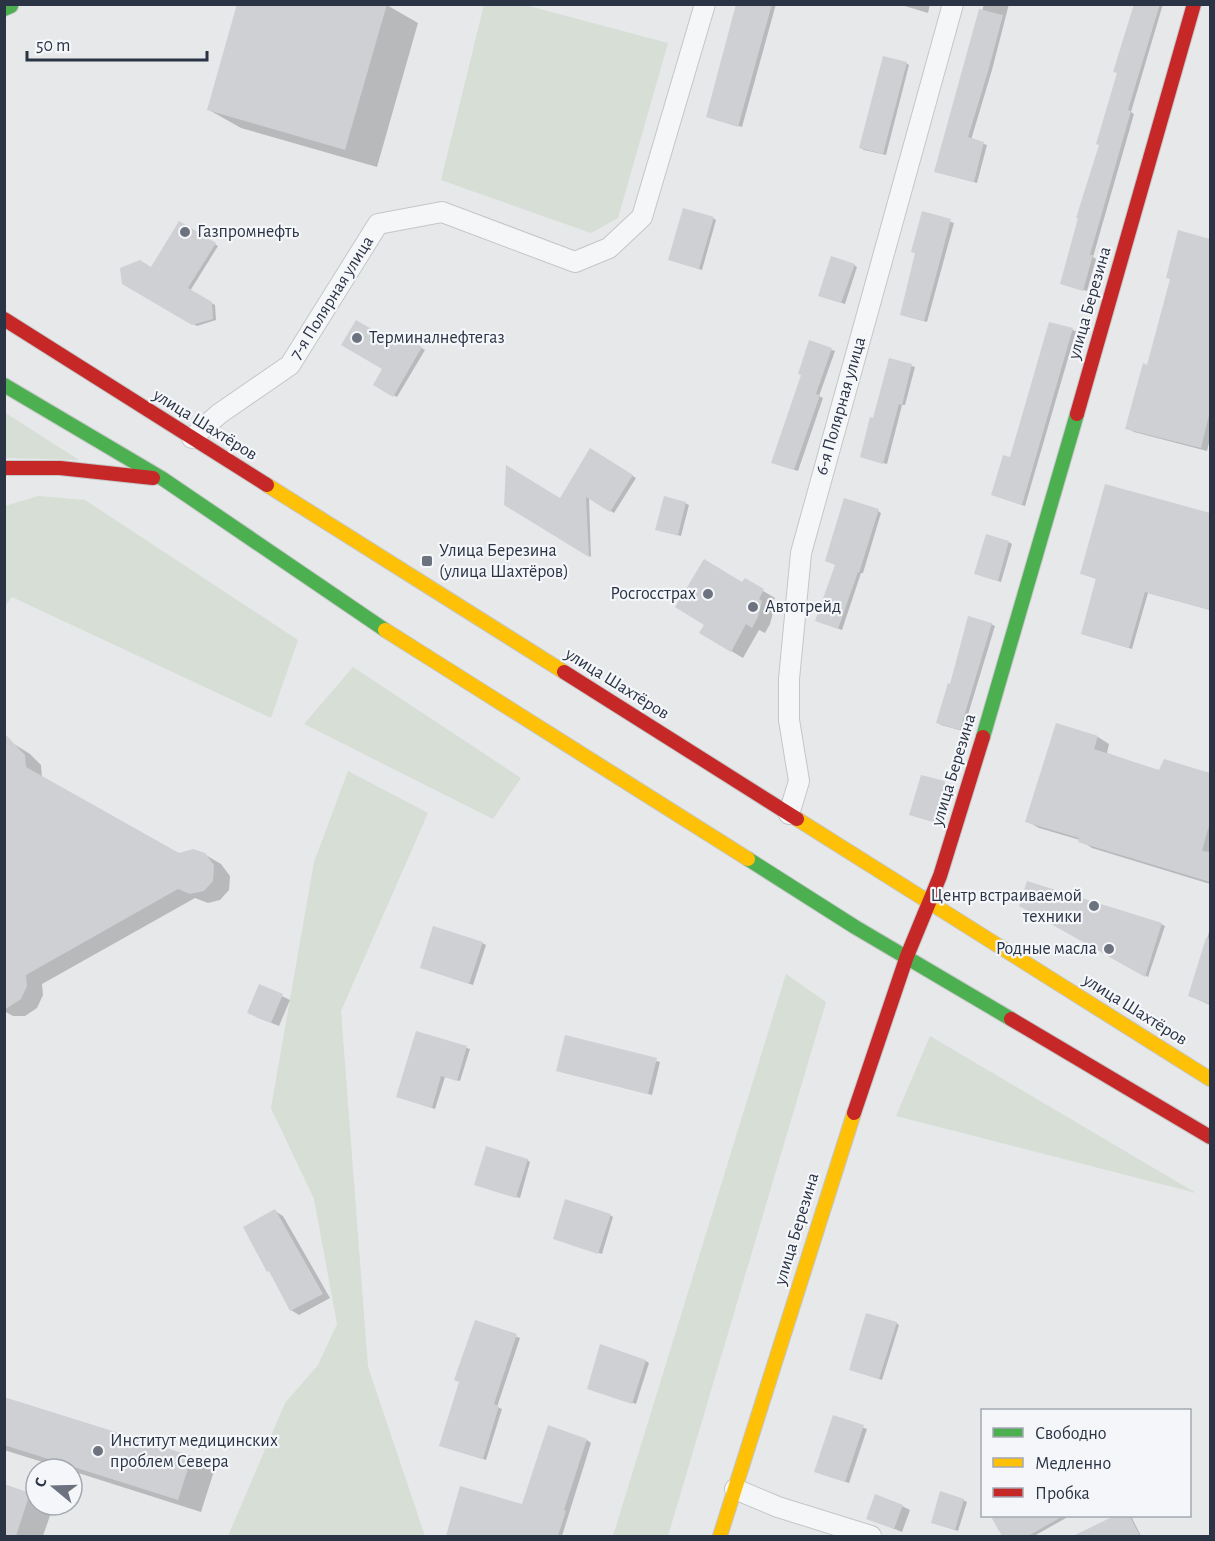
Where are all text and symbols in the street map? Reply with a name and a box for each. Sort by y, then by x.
scale bar [27,24,207,62]
text: 50 m [36,37,70,55]
place label: Газпромнефть [197,223,299,241]
marker: Газпромнефть [178,225,192,239]
street label: 7-я Полярная улица [287,233,377,363]
street label: улица Березина [1065,245,1115,362]
place label: Терминалнефтегаз [369,329,505,347]
marker: Терминалнефтегаз [350,331,364,345]
street label: 6-я Полярная улица [813,335,869,477]
street label: улица Шахтёров [149,385,260,464]
place label: Улица Березина (улица Шахтёров) [439,542,569,581]
marker: Улица Березина (улица Шахтёров) [420,554,434,568]
place label: Росгосстрах [610,585,696,603]
marker: Росгосстрах [701,587,715,601]
place label: Автотрейд [765,598,841,616]
marker: Автотрейд [746,600,760,614]
street label: улица Шахтёров [561,644,672,723]
street label: улица Березина [928,712,980,829]
place label: Центр встраиваемой техники [931,887,1082,926]
marker: Центр встраиваемой техники [1087,899,1101,913]
place label: Родные масла [996,940,1097,958]
marker: Родные масла [1102,942,1116,956]
street label: улица Шахтёров [1079,970,1190,1049]
street label: улица Березина [771,1171,823,1288]
legend [981,1409,1191,1517]
text: Свободно [1035,1424,1107,1443]
place label: Институт медицинских проблем Севера [110,1432,278,1471]
marker: Институт медицинских проблем Севера [91,1444,105,1458]
text: Медленно [1035,1455,1111,1473]
north arrow [24,1457,84,1517]
text: С [32,1476,50,1489]
text: Пробка [1035,1484,1090,1503]

